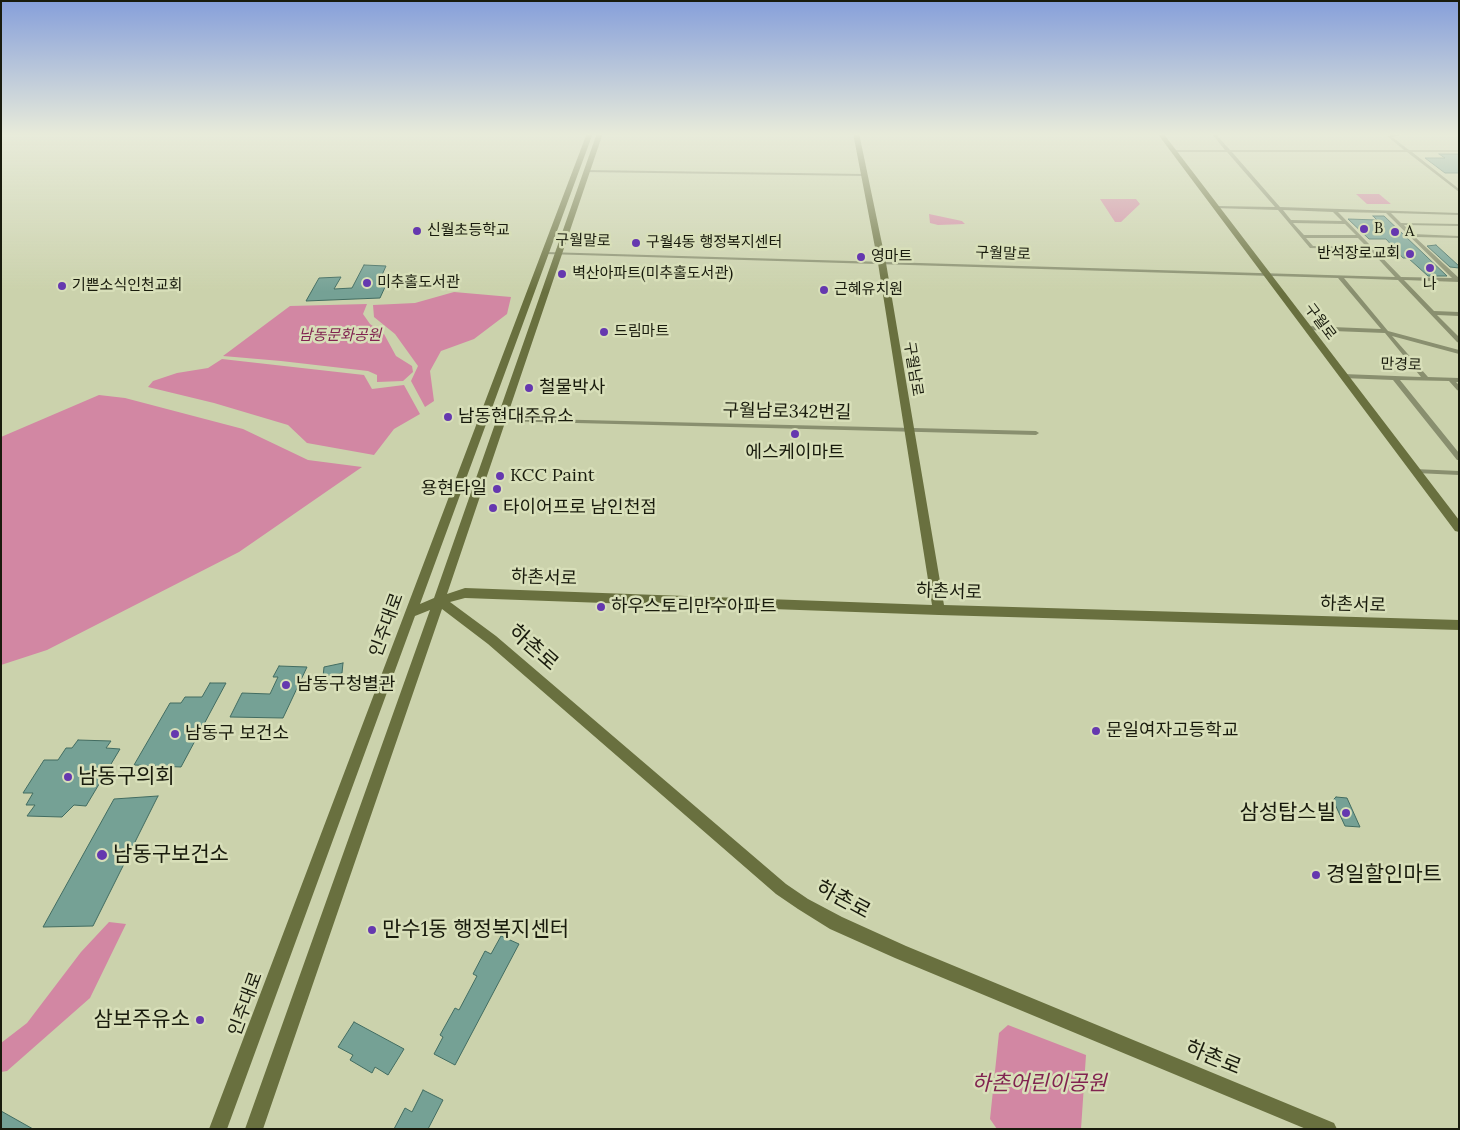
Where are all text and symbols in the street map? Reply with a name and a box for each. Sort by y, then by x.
place label: B [1374,220,1383,238]
place label: 신월초등학교 [427,222,510,240]
marker: B [1358,223,1370,235]
place label: A [1405,223,1414,241]
marker: 신월초등학교 [411,225,423,237]
marker: A [1389,226,1401,238]
street label: 구월말로 [555,232,611,250]
place label: 구월4동 행정복지센터 [646,234,782,252]
marker: 구월4동 행정복지센터 [630,237,642,249]
street label: 구월말로 [975,244,1031,264]
place label: 반석장로교회 [1317,245,1400,263]
place label: 영마트 [871,248,912,266]
marker: 반석장로교회 [1404,248,1416,260]
marker: 영마트 [855,251,867,263]
marker: 나 [1424,262,1436,274]
place label: 벽산아파트(미추홀도서관) [572,265,733,283]
marker: 벽산아파트(미추홀도서관) [556,268,568,280]
place label: 미추홀도서관 [377,274,460,292]
place label: 나 [1423,276,1437,294]
place label: 기쁜소식인천교회 [72,277,182,295]
marker: 미추홀도서관 [361,277,373,289]
marker: 기쁜소식인천교회 [56,280,68,292]
place label: 근혜유치원 [834,281,903,299]
marker: 근혜유치원 [818,284,830,296]
street label: 구월로 [1300,300,1340,344]
place label: 드림마트 [614,323,669,341]
marker: 드림마트 [598,326,610,338]
park label: 남동문화공원 [299,327,381,345]
street label: 구월남로 [900,340,926,398]
street label: 만경로 [1380,355,1422,375]
place label: 철물박사 [539,377,605,399]
marker: 철물박사 [523,382,535,394]
street label: 구월남로342번길 [722,400,852,424]
place label: 남동현대주유소 [458,406,574,428]
marker: 남동현대주유소 [442,411,454,423]
marker: 에스케이마트 [789,428,801,440]
place label: 에스케이마트 [745,442,845,464]
place label: KCC Paint [510,465,595,487]
marker: KCC Paint [494,470,506,482]
place label: 용현타일 [421,478,487,500]
marker: 용현타일 [491,483,503,495]
place label: 타이어프로 남인천점 [503,497,657,519]
marker: 타이어프로 남인천점 [487,502,499,514]
street label: 하촌서로 [511,566,577,590]
street label: 하촌서로 [916,580,982,604]
street label: 인주대로 [366,590,408,660]
street label: 하촌서로 [1320,593,1386,617]
place label: 하우스토리만수아파트 [611,596,777,618]
marker: 하우스토리만수아파트 [595,601,607,613]
street label: 하촌로 [503,619,563,677]
place label: 남동구청별관 [296,674,395,696]
marker: 남동구청별관 [280,679,292,691]
place label: 문일여자고등학교 [1106,720,1238,742]
place label: 남동구 보건소 [185,723,289,745]
marker: 문일여자고등학교 [1090,725,1102,737]
marker: 남동구 보건소 [169,728,181,740]
place label: 남동구의회 [78,764,175,790]
marker: 남동구의회 [62,771,74,783]
place label: 삼성탑스빌 [1239,800,1336,826]
marker: 삼성탑스빌 [1340,807,1352,819]
place label: 남동구보건소 [113,842,229,868]
marker: 남동구보건소 [95,848,109,862]
place label: 경일할인마트 [1326,862,1442,888]
marker: 경일할인마트 [1310,869,1322,881]
street label: 하촌로 [811,875,875,925]
place label: 만수1동 행정복지센터 [382,917,569,943]
marker: 만수1동 행정복지센터 [366,924,378,936]
street label: 인주대로 [225,969,267,1039]
place label: 삼보주유소 [93,1007,190,1033]
marker: 삼보주유소 [194,1014,206,1026]
street label: 하촌로 [1181,1035,1245,1081]
park label: 하촌어린이공원 [971,1071,1107,1097]

